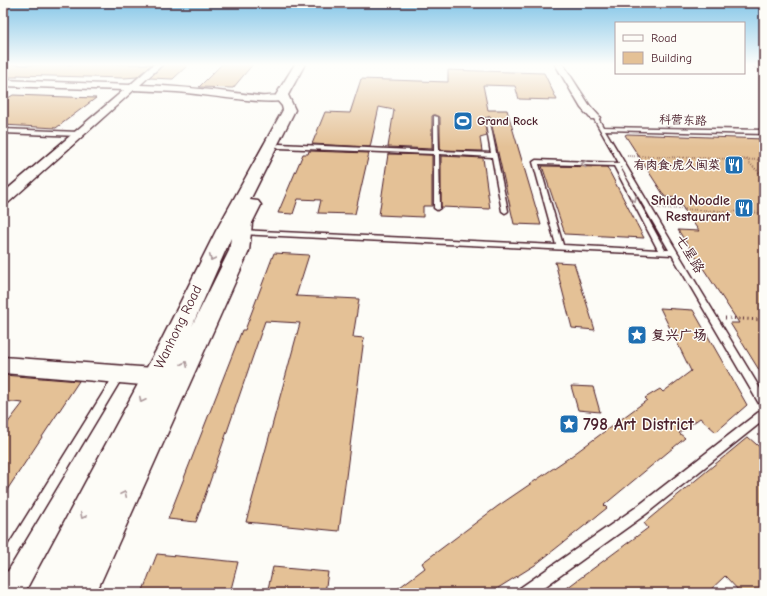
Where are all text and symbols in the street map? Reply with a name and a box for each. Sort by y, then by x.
legend [615,22,745,74]
text: Road [651,31,677,45]
text: Building [651,51,692,65]
sports icon: Grand Rock [452,110,474,132]
street label: 科营东路 [659,112,707,128]
place label: Grand Rock [477,114,538,128]
restaurant icon: 有肉食·虎久闽菜 [723,154,745,176]
place label: 有肉食·虎久闽菜 [634,158,720,172]
one-way arrow [581,159,587,168]
place label: Shido Noodle Restaurant [651,192,730,225]
one-way arrow [630,195,637,202]
restaurant icon: Shido Noodle Restaurant [733,197,755,219]
street label: 七星路 [672,232,708,276]
one-way arrow [209,254,217,262]
street label: Wanhong Road [150,282,206,372]
place icon: 复兴广场 [626,324,648,346]
place label: 复兴广场 [651,327,707,344]
one-way arrow [180,361,188,368]
one-way arrow [139,396,147,404]
place icon: 798 Art District [558,413,580,435]
place label: 798 Art District [583,415,694,434]
one-way arrow [119,491,127,499]
one-way arrow [80,512,88,519]

